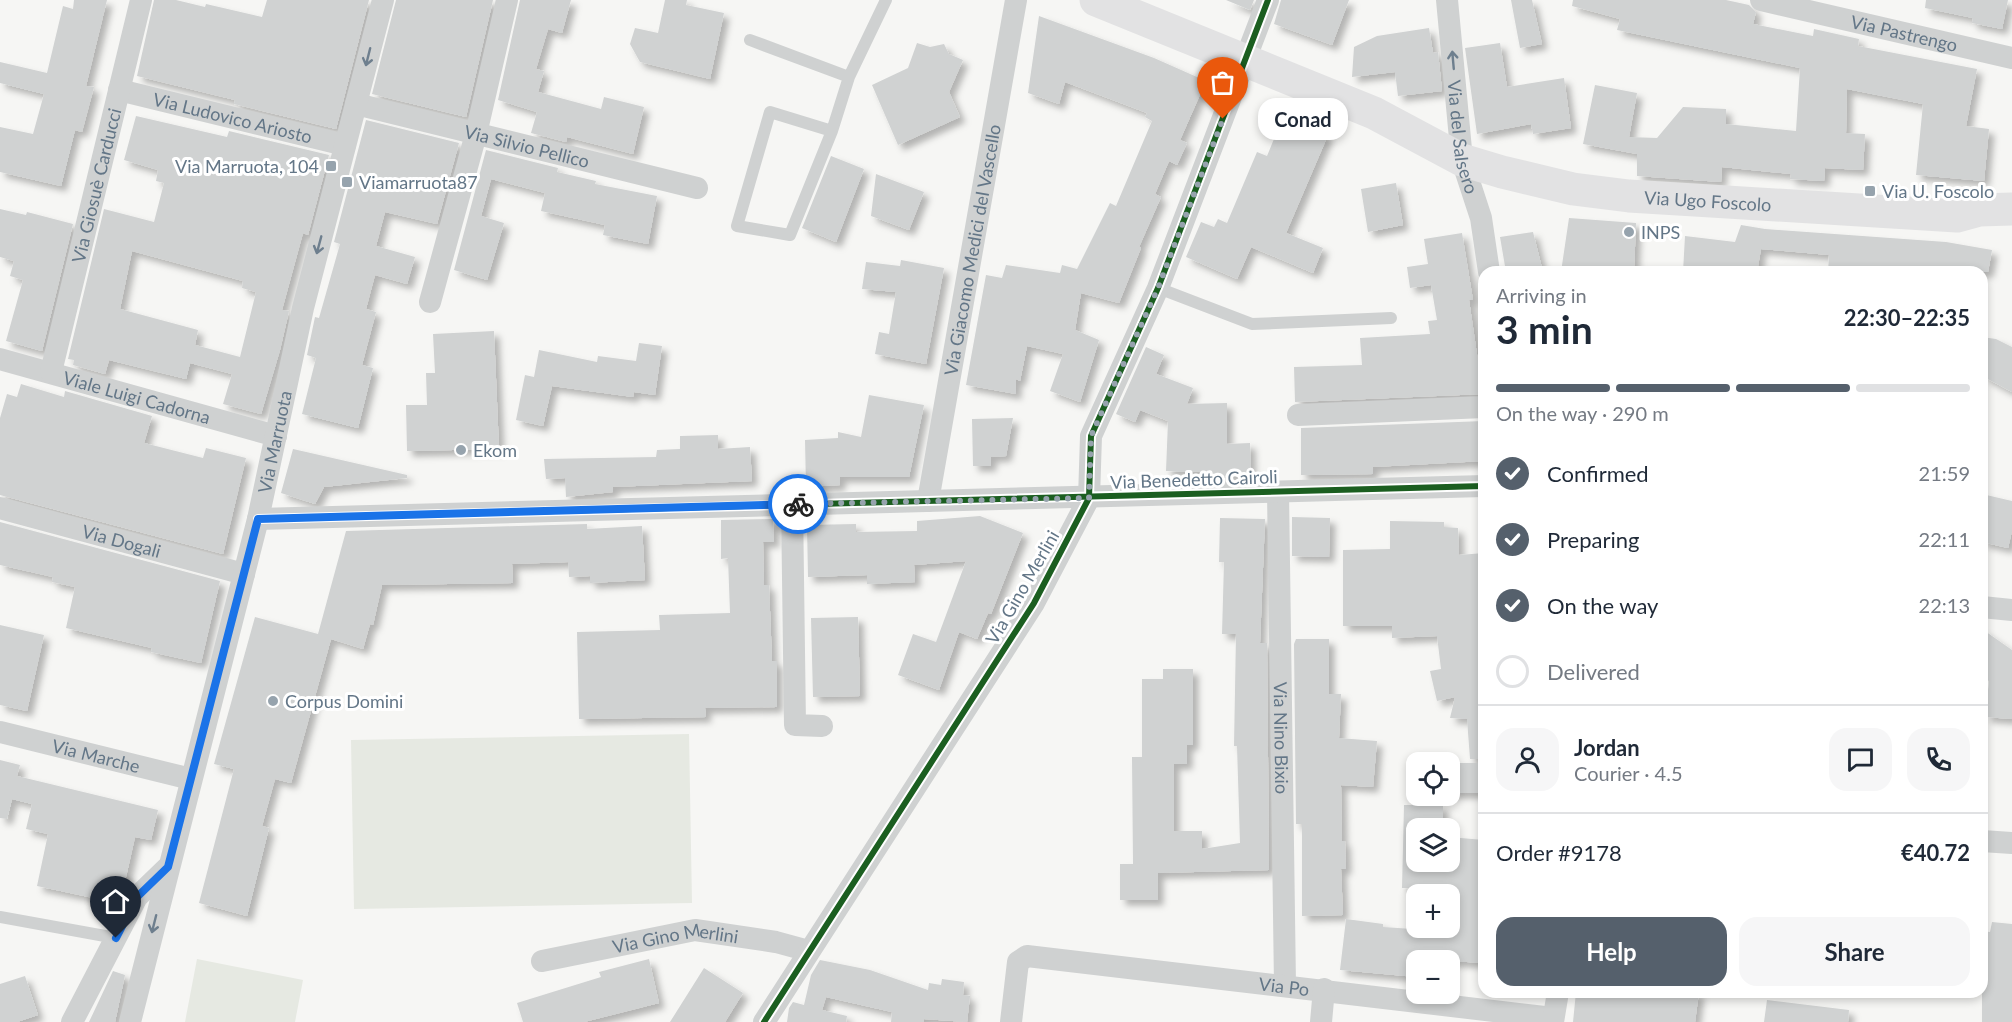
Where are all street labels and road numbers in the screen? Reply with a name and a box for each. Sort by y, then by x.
street label: Via Pastrengo [1849,10,1960,56]
street label: Via del Salsero [1444,79,1483,197]
street label: Via Ludovico Ariosto [151,88,314,148]
street label: Via Giosuè Carducci [67,106,125,265]
street label: Via Silvio Pellico [462,120,592,172]
street label: Via Giacomo Medici del Vascello [939,122,1005,377]
street label: Via Ugo Foscolo [1644,186,1772,216]
street label: Viale Luigi Cadorna [61,366,213,428]
street label: Via Marruota [253,389,296,495]
street label: Via Benedetto Cairoli [1110,465,1278,493]
street label: Via Dogali [80,520,163,562]
street label: Via Gino Merlini [981,526,1063,648]
street label: Via Nino Bixio [1270,682,1293,794]
street label: Via Marche [50,734,142,777]
street label: Via Gino Merlini [610,918,740,957]
street label: Via Po [1258,972,1310,1000]

